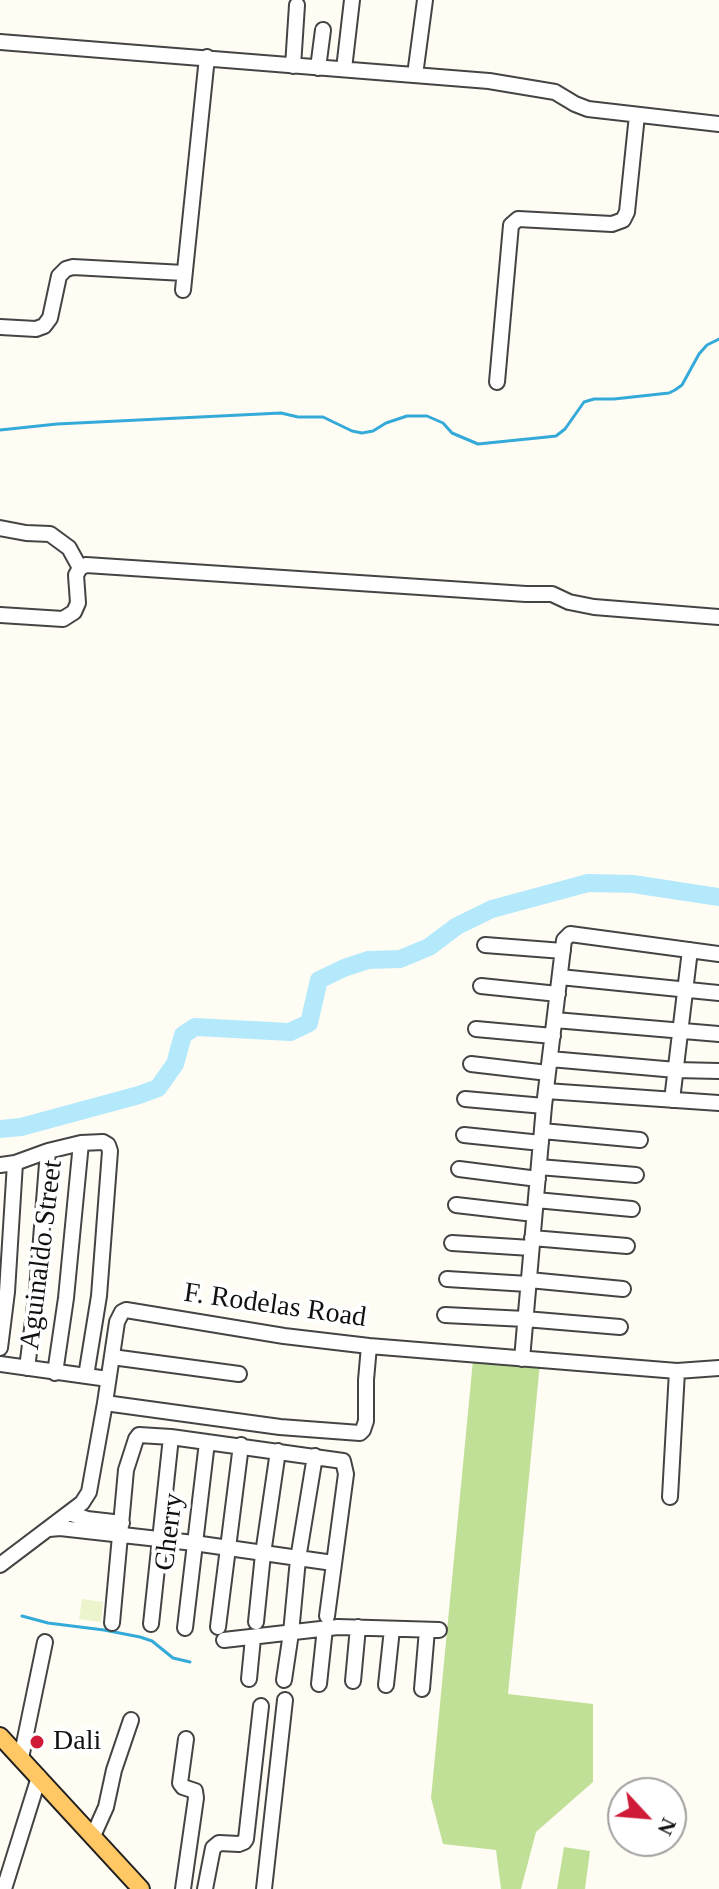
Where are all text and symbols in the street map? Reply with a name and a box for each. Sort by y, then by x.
street label: Aguinaldo Street [14,1158,70,1352]
street label: F. Rodelas Road [182,1277,368,1335]
street label: Cherry [149,1491,191,1573]
place label: Dali [53,1725,101,1759]
marker: Dali [28,1733,46,1751]
north arrow [607,1777,687,1857]
text: N [653,1814,682,1839]

